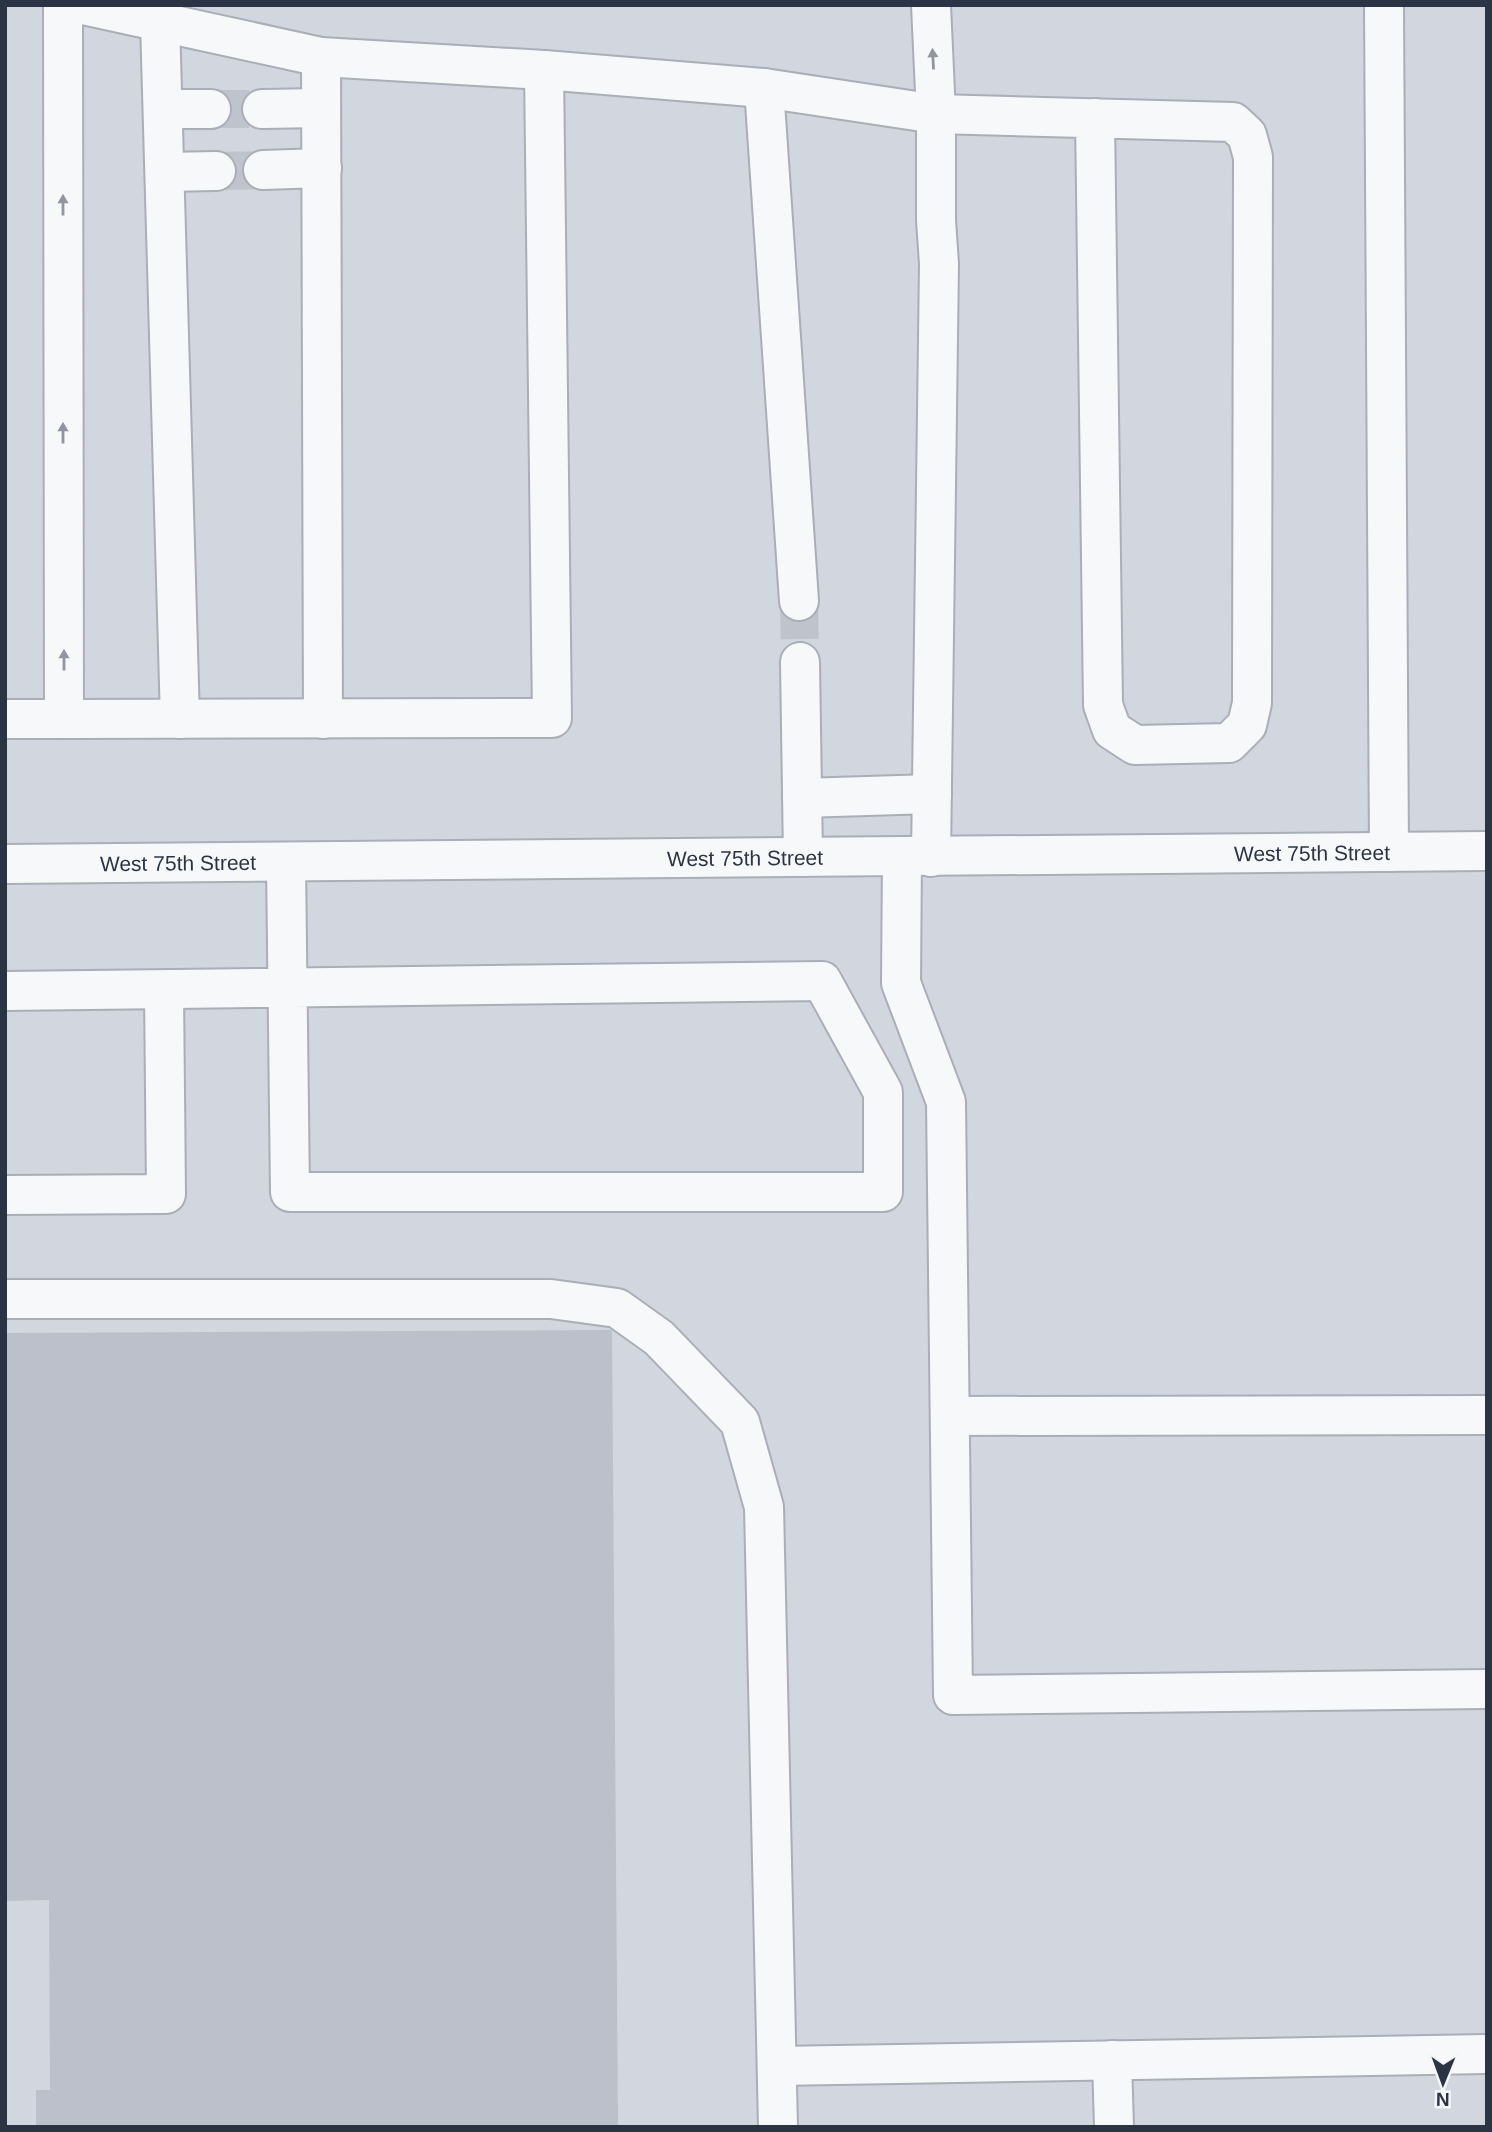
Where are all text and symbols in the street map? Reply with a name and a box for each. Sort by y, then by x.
one-way arrow [928,48,939,70]
one-way arrow [57,194,69,216]
one-way arrow [57,421,69,443]
one-way arrow [58,649,70,671]
street label: West 75th Street [1234,840,1390,865]
street label: West 75th Street [667,845,823,870]
street label: West 75th Street [100,850,256,875]
north arrow [1408,2048,1478,2118]
text: N [1436,2089,1450,2110]

